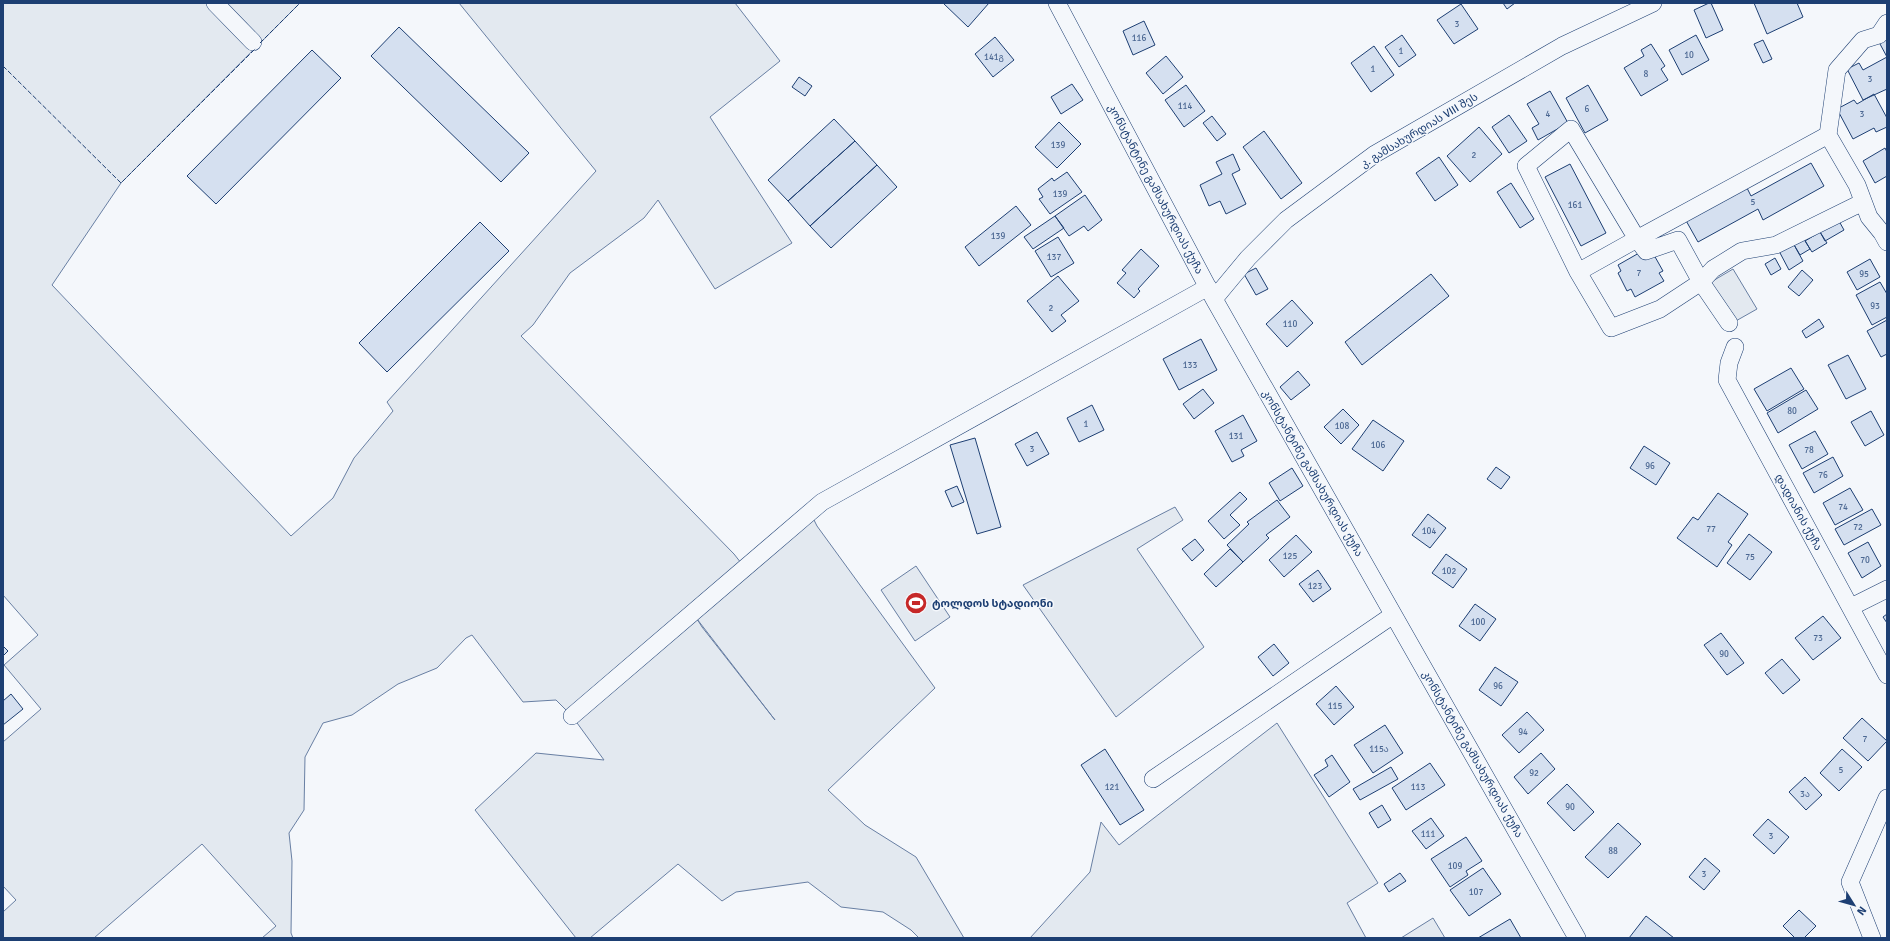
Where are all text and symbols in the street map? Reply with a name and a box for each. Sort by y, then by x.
house number: 3 [1455,19,1460,30]
house number: 116 [1132,33,1146,44]
house number: 1 [1399,46,1404,57]
house number: 10 [1684,50,1694,61]
house number: 141გ [984,52,1004,63]
house number: 1 [1371,64,1376,75]
house number: 8 [1644,69,1649,80]
house number: 3 [1868,74,1873,85]
street label: კ. გამსახურდიას VIII შეს [1358,90,1480,171]
house number: 114 [1178,101,1192,112]
street label: კონსტანტინე გამსახურდიას ქუჩა [1105,102,1206,276]
house number: 6 [1585,104,1590,115]
house number: 4 [1546,109,1551,120]
house number: 3 [1860,109,1865,120]
house number: 139 [1051,140,1065,151]
house number: 2 [1472,150,1477,161]
house number: 139 [1053,189,1067,200]
house number: 5 [1751,197,1756,208]
house number: 161 [1568,200,1582,211]
house number: 139 [991,231,1005,242]
house number: 137 [1047,252,1061,263]
house number: 7 [1637,268,1642,279]
house number: 95 [1859,269,1869,280]
house number: 93 [1870,301,1880,312]
house number: 2 [1049,303,1054,314]
house number: 110 [1283,319,1297,330]
house number: 133 [1183,360,1197,371]
street label: კონსტანტინე გამსახურდიას ქუჩა [1259,388,1366,559]
house number: 80 [1787,406,1797,417]
house number: 1 [1084,419,1089,430]
house number: 108 [1335,421,1349,432]
house number: 131 [1229,431,1243,442]
house number: 106 [1371,440,1385,451]
house number: 3 [1030,444,1035,455]
house number: 78 [1804,445,1814,456]
house number: 96 [1645,461,1655,472]
house number: 76 [1818,470,1828,481]
street label: დადიანის ქუჩა [1772,472,1825,553]
house number: 74 [1838,502,1848,513]
house number: 72 [1853,522,1863,533]
house number: 77 [1706,524,1716,535]
house number: 104 [1422,526,1436,537]
house number: 125 [1283,551,1297,562]
house number: 75 [1745,552,1755,563]
house number: 70 [1860,555,1870,566]
house number: 102 [1442,566,1456,577]
house number: 123 [1308,581,1322,592]
sports icon: ტოლდოს სტადიონი [903,590,929,616]
place label: ტოლდოს სტადიონი [932,597,1054,610]
house number: 100 [1471,617,1485,628]
house number: 73 [1813,633,1823,644]
house number: 90 [1719,649,1729,660]
street label: კონსტანტინე გამსახურდიას ქუჩა [1419,669,1526,840]
house number: 96 [1493,681,1503,692]
house number: 115 [1328,701,1342,712]
house number: 94 [1518,727,1528,738]
house number: 7 [1863,734,1868,745]
house number: 115ა [1369,744,1389,755]
house number: 5 [1839,765,1844,776]
house number: 92 [1529,768,1539,779]
house number: 121 [1105,782,1119,793]
house number: 113 [1411,782,1425,793]
house number: 3ა [1800,789,1810,800]
house number: 90 [1565,802,1575,813]
house number: 111 [1421,829,1435,840]
house number: 3 [1769,831,1774,842]
house number: 88 [1608,846,1618,857]
house number: 109 [1448,861,1462,872]
house number: 3 [1702,869,1707,880]
north arrow [1834,885,1874,925]
house number: 107 [1469,887,1483,898]
text: N [1854,904,1869,918]

